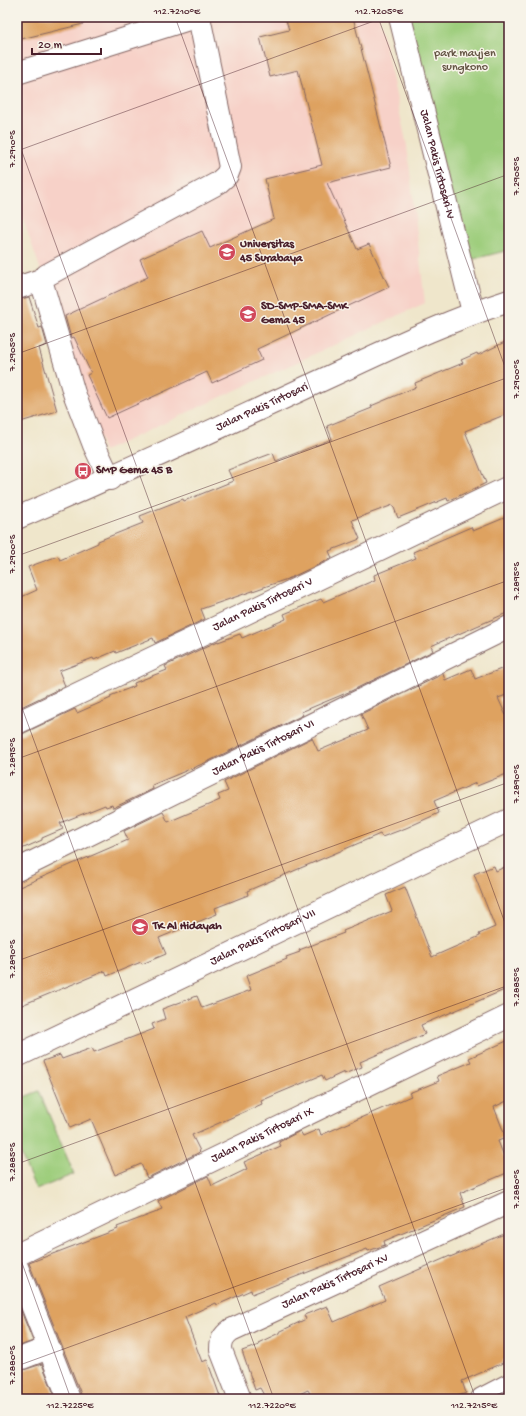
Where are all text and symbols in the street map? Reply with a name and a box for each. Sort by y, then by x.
text: 112.7210°E [153,6,201,18]
text: 112.7205°E [354,6,404,18]
scale bar [32,30,101,56]
text: 20 m [38,39,63,53]
park label: park mayjen sungkono [433,47,496,75]
street label: Jalan Pakis Tirtosari IV [416,108,457,221]
text: 7.2910°S [7,130,19,169]
text: 7.2905°S [511,156,523,196]
place label: Universitas 45 Surabaya [239,238,304,266]
school or university icon: Universitas 45 Surabaya [217,242,237,262]
place label: SD-SMP-SMA-SMK Gema 45 [261,300,349,328]
school or university icon: SD-SMP-SMA-SMK Gema 45 [238,304,258,324]
text: 7.2905°S [7,332,19,372]
text: 7.2900°S [511,359,523,399]
street label: Jalan Pakis Tirtosari [214,380,311,435]
bus stop icon: SMP Gema 45 B [73,461,93,481]
place label: SMP Gema 45 B [96,464,173,478]
text: 7.2900°S [7,534,19,574]
text: 7.2895°S [511,562,523,601]
street label: Jalan Pakis Tirtosari V [211,575,316,635]
street label: Jalan Pakis Tirtosari VI [210,717,317,779]
text: 7.2895°S [7,738,19,777]
text: 7.2890°S [511,764,523,804]
street label: Jalan Pakis Tirtosari VII [208,907,318,969]
school or university icon: TK Al Hidayah [130,917,150,937]
place label: TK Al Hidayah [152,920,222,934]
text: 7.2890°S [7,939,19,979]
text: 7.2885°S [511,967,523,1007]
street label: Jalan Pakis Tirtosari IX [209,1105,317,1167]
text: 7.2885°S [7,1142,19,1182]
text: 7.2880°S [511,1169,523,1210]
street label: Jalan Pakis Tirtosari XV [280,1251,391,1313]
text: 7.2880°S [7,1345,19,1386]
text: 112.7225°E [45,1400,94,1412]
text: 112.7220°E [247,1400,297,1412]
text: 112.7215°E [450,1400,498,1412]

